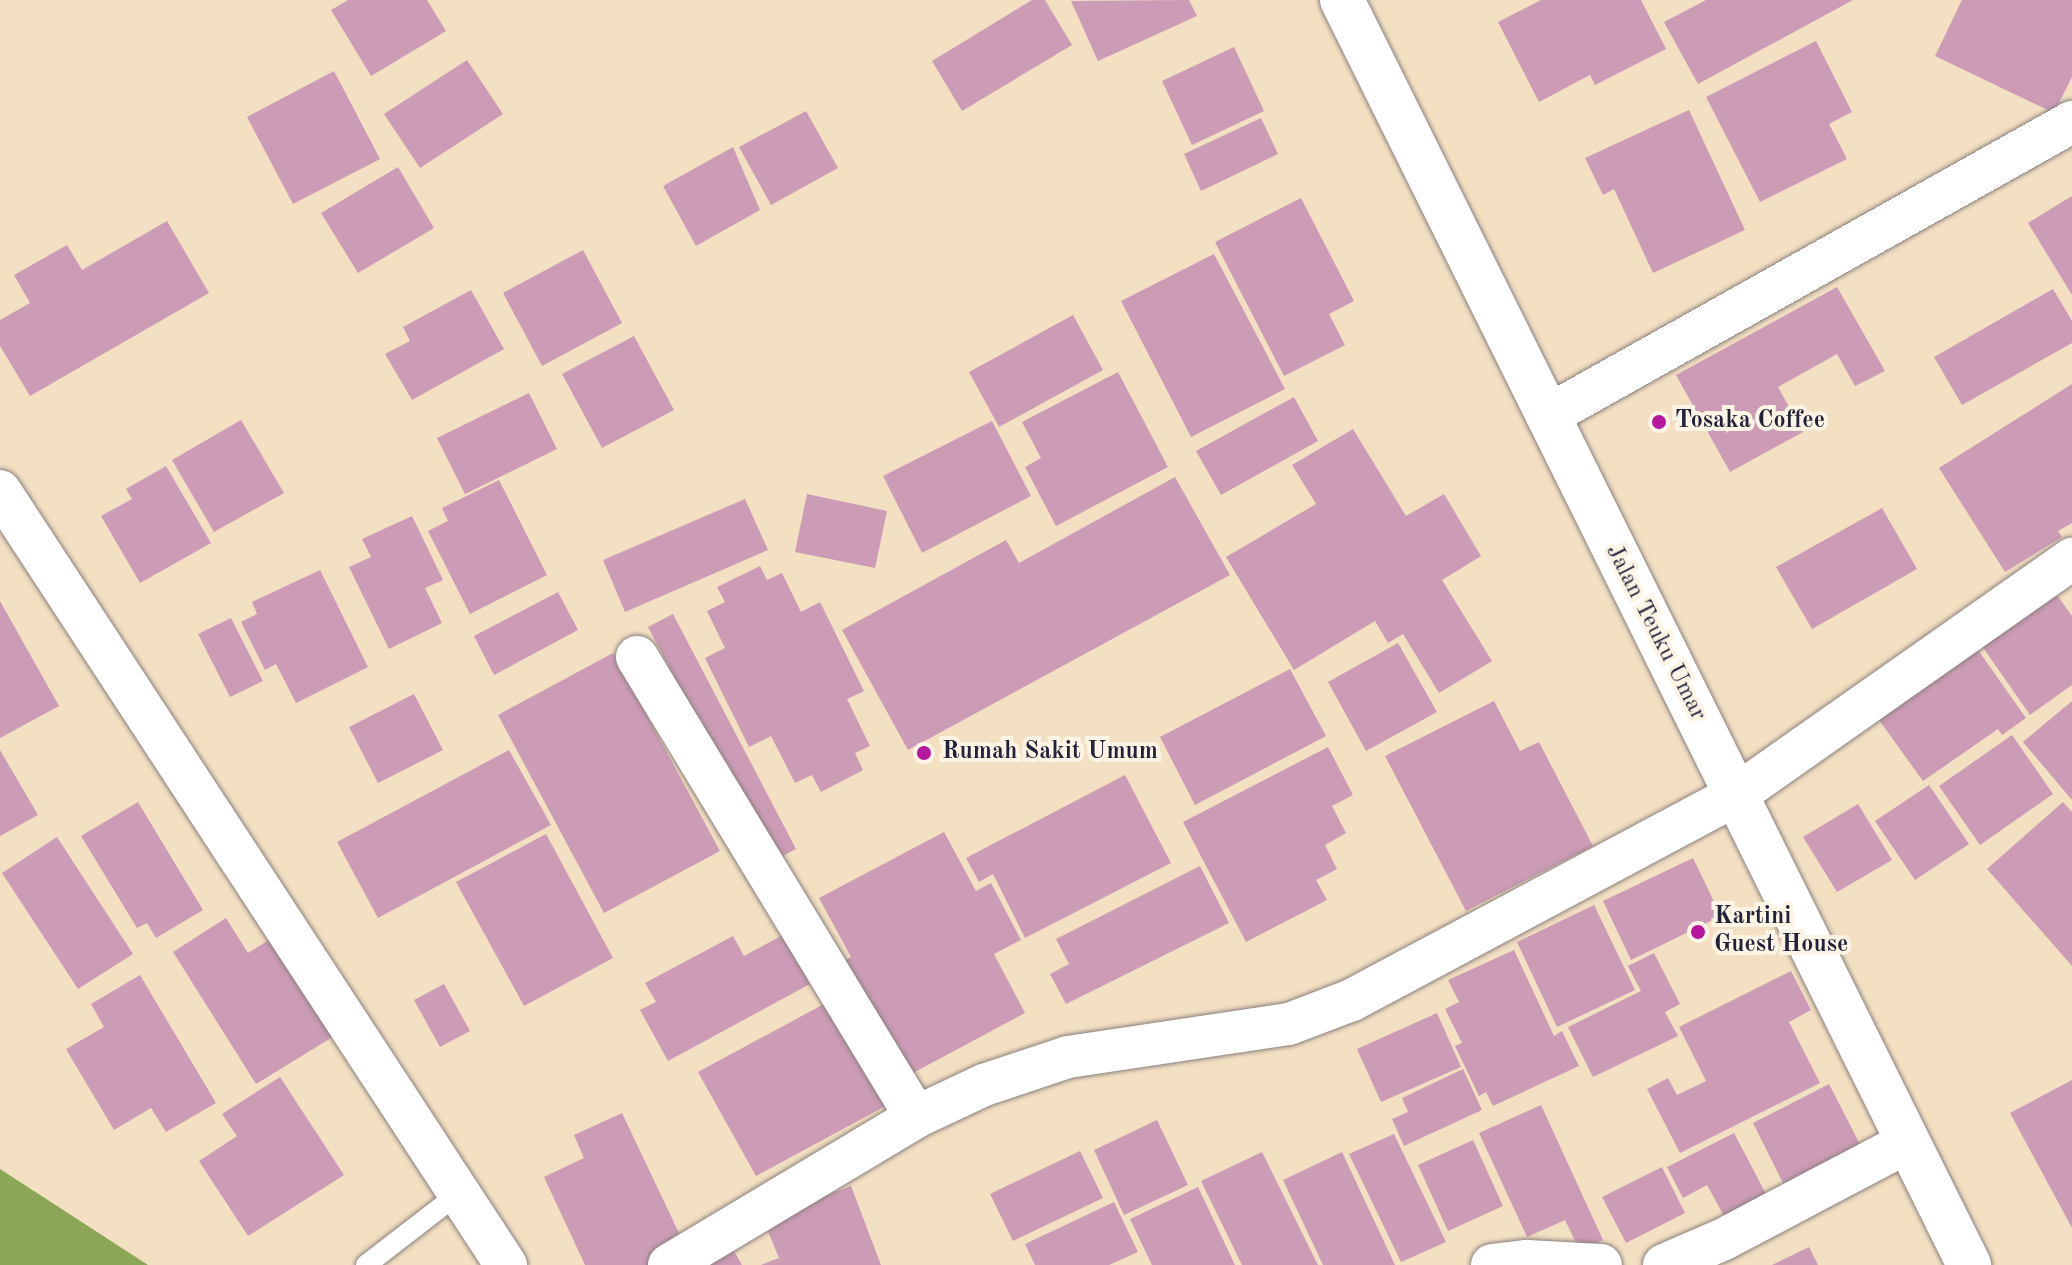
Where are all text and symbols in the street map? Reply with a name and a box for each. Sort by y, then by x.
place label: Tosaka Coffee [1675,408,1825,436]
marker: Tosaka Coffee [1650,413,1668,431]
street label: Jalan Teuku Umar [1598,540,1712,726]
place label: Rumah Sakit Umum [942,739,1158,767]
marker: Rumah Sakit Umum [913,742,935,764]
place label: Kartini Guest House [1714,904,1848,960]
marker: Kartini Guest House [1689,923,1707,941]

